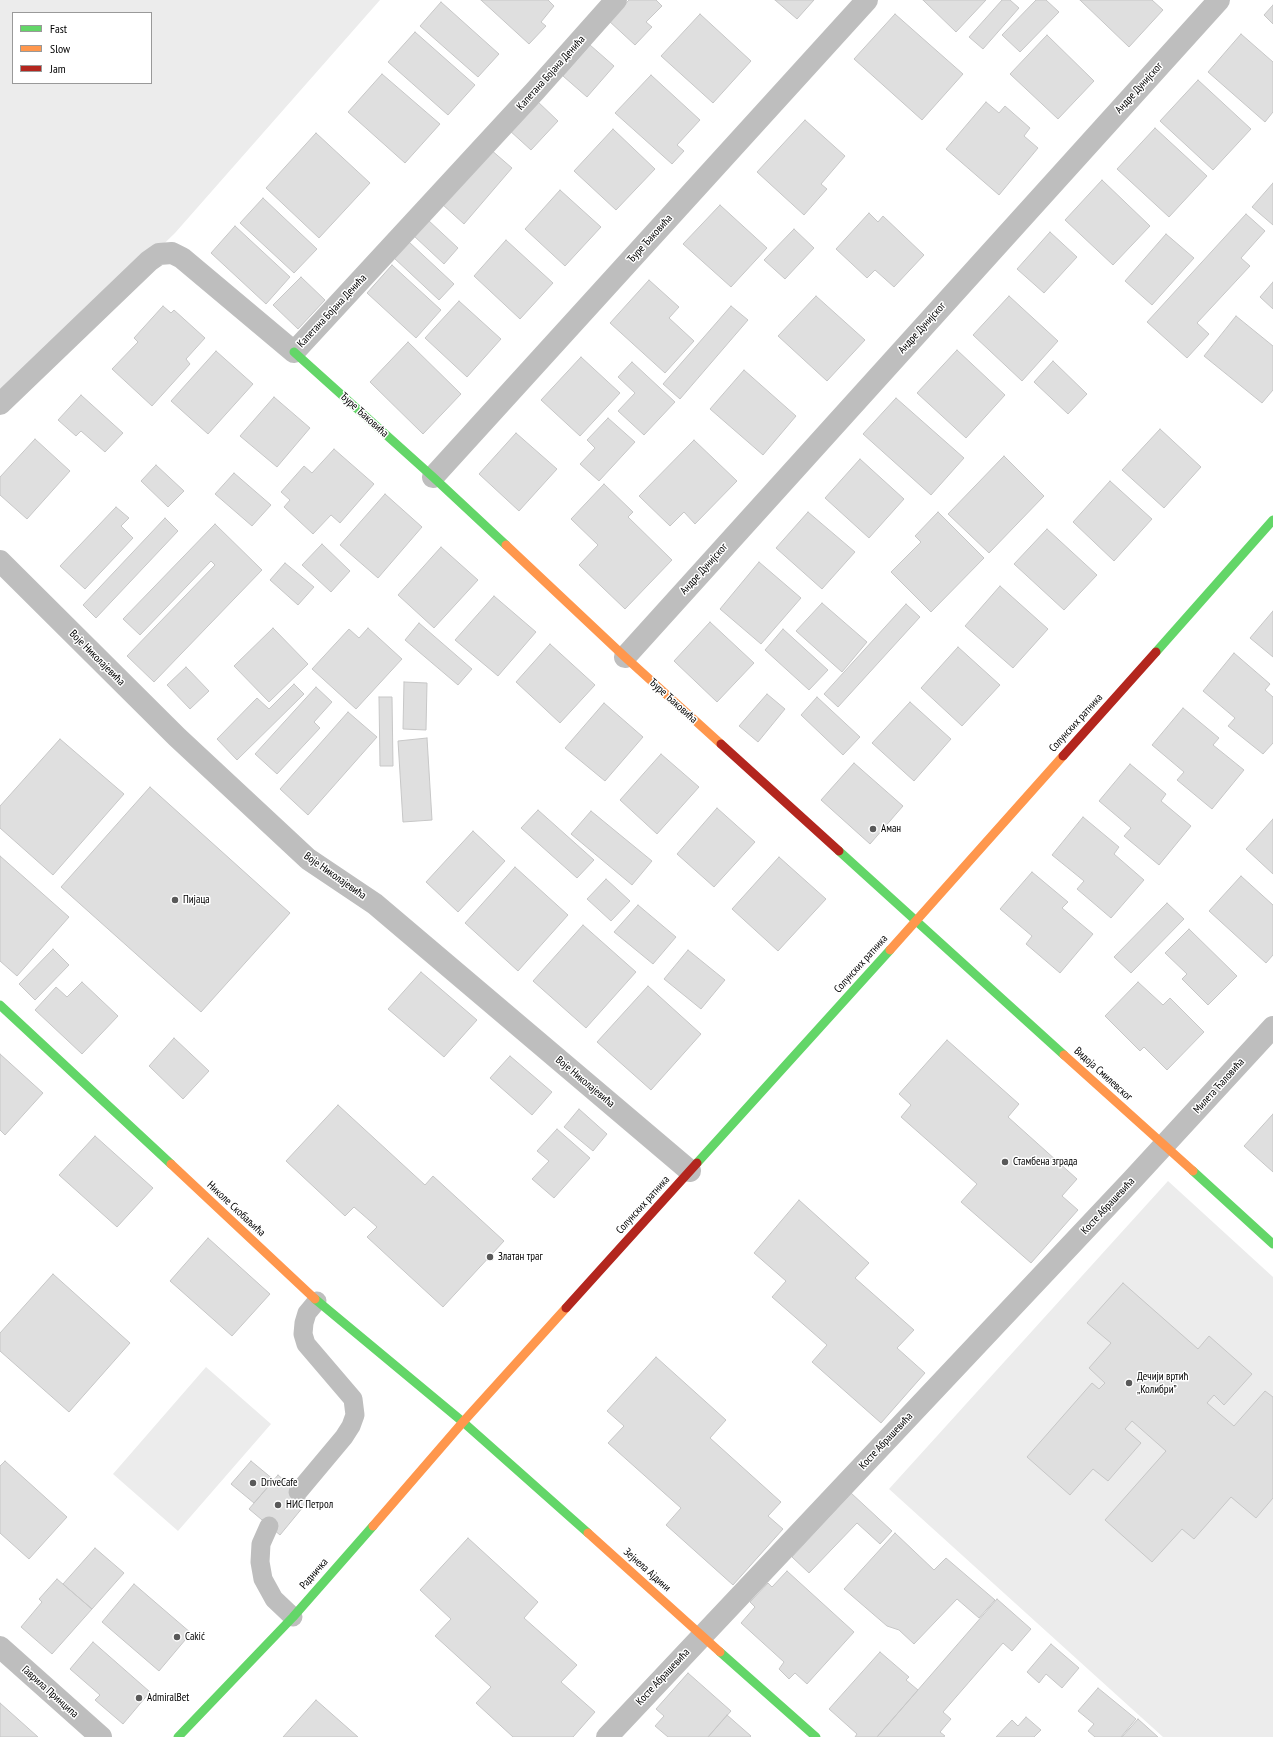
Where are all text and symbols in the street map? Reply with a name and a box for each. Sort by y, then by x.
legend [12,12,152,84]
text: Fast [50,21,67,36]
street label: Капетана Бојана Денића [514,33,588,113]
text: Slow [50,41,70,56]
street label: Андре Дунијског [1113,60,1165,116]
text: Jam [50,61,66,76]
street label: Ђуре Ђаковића [625,212,675,266]
street label: Капетана Бојана Денића [295,272,369,350]
street label: Андре Дунијског [896,300,948,356]
street label: Ђуре Ђаковића [337,390,391,440]
street label: Андре Дунијског [678,541,730,597]
street label: Воје Николајевића [66,627,128,689]
street label: Ђуре Ђаковића [646,676,700,726]
street label: Солунских ратника [1046,691,1106,755]
place label: Аман [881,822,901,836]
marker: Аман [868,824,878,834]
street label: Воје Николајевића [301,850,369,902]
place label: Пијаца [183,893,210,907]
marker: Пијаца [170,895,180,905]
street label: Солунских ратника [831,932,891,996]
street label: Видоја Смилевског [1071,1044,1135,1104]
street label: Воје Николајевића [553,1053,617,1111]
street label: Милета Ћаловића [1191,1056,1247,1116]
place label: Стамбена зграда [1013,1155,1077,1169]
marker: Стамбена зграда [1000,1157,1010,1167]
street label: Солунских ратника [613,1173,673,1237]
street label: Косте Абрашевића [1078,1175,1138,1237]
street label: Николе Скобаљића [204,1179,268,1239]
place label: Златан траг [498,1250,543,1264]
marker: Златан траг [485,1252,495,1262]
place label: Дечији вртић „Колибри” [1137,1370,1188,1396]
marker: Дечији вртић „Колибри” [1124,1378,1134,1388]
street label: Косте Абрашевића [856,1410,916,1472]
place label: DriveCafe [261,1476,298,1490]
marker: DriveCafe [248,1478,258,1488]
place label: НИС Петрол [286,1498,333,1512]
marker: НИС Петрол [273,1500,283,1510]
street label: Зејнела Ајдини [621,1545,673,1595]
street label: Радничка [297,1556,331,1592]
place label: Cakić [185,1630,205,1644]
marker: Cakić [172,1632,182,1642]
street label: Косте Абрашевића [633,1646,693,1708]
street label: Гаврила Принципа [19,1663,81,1721]
place label: AdmiralBet [147,1691,189,1705]
marker: AdmiralBet [134,1693,144,1703]

